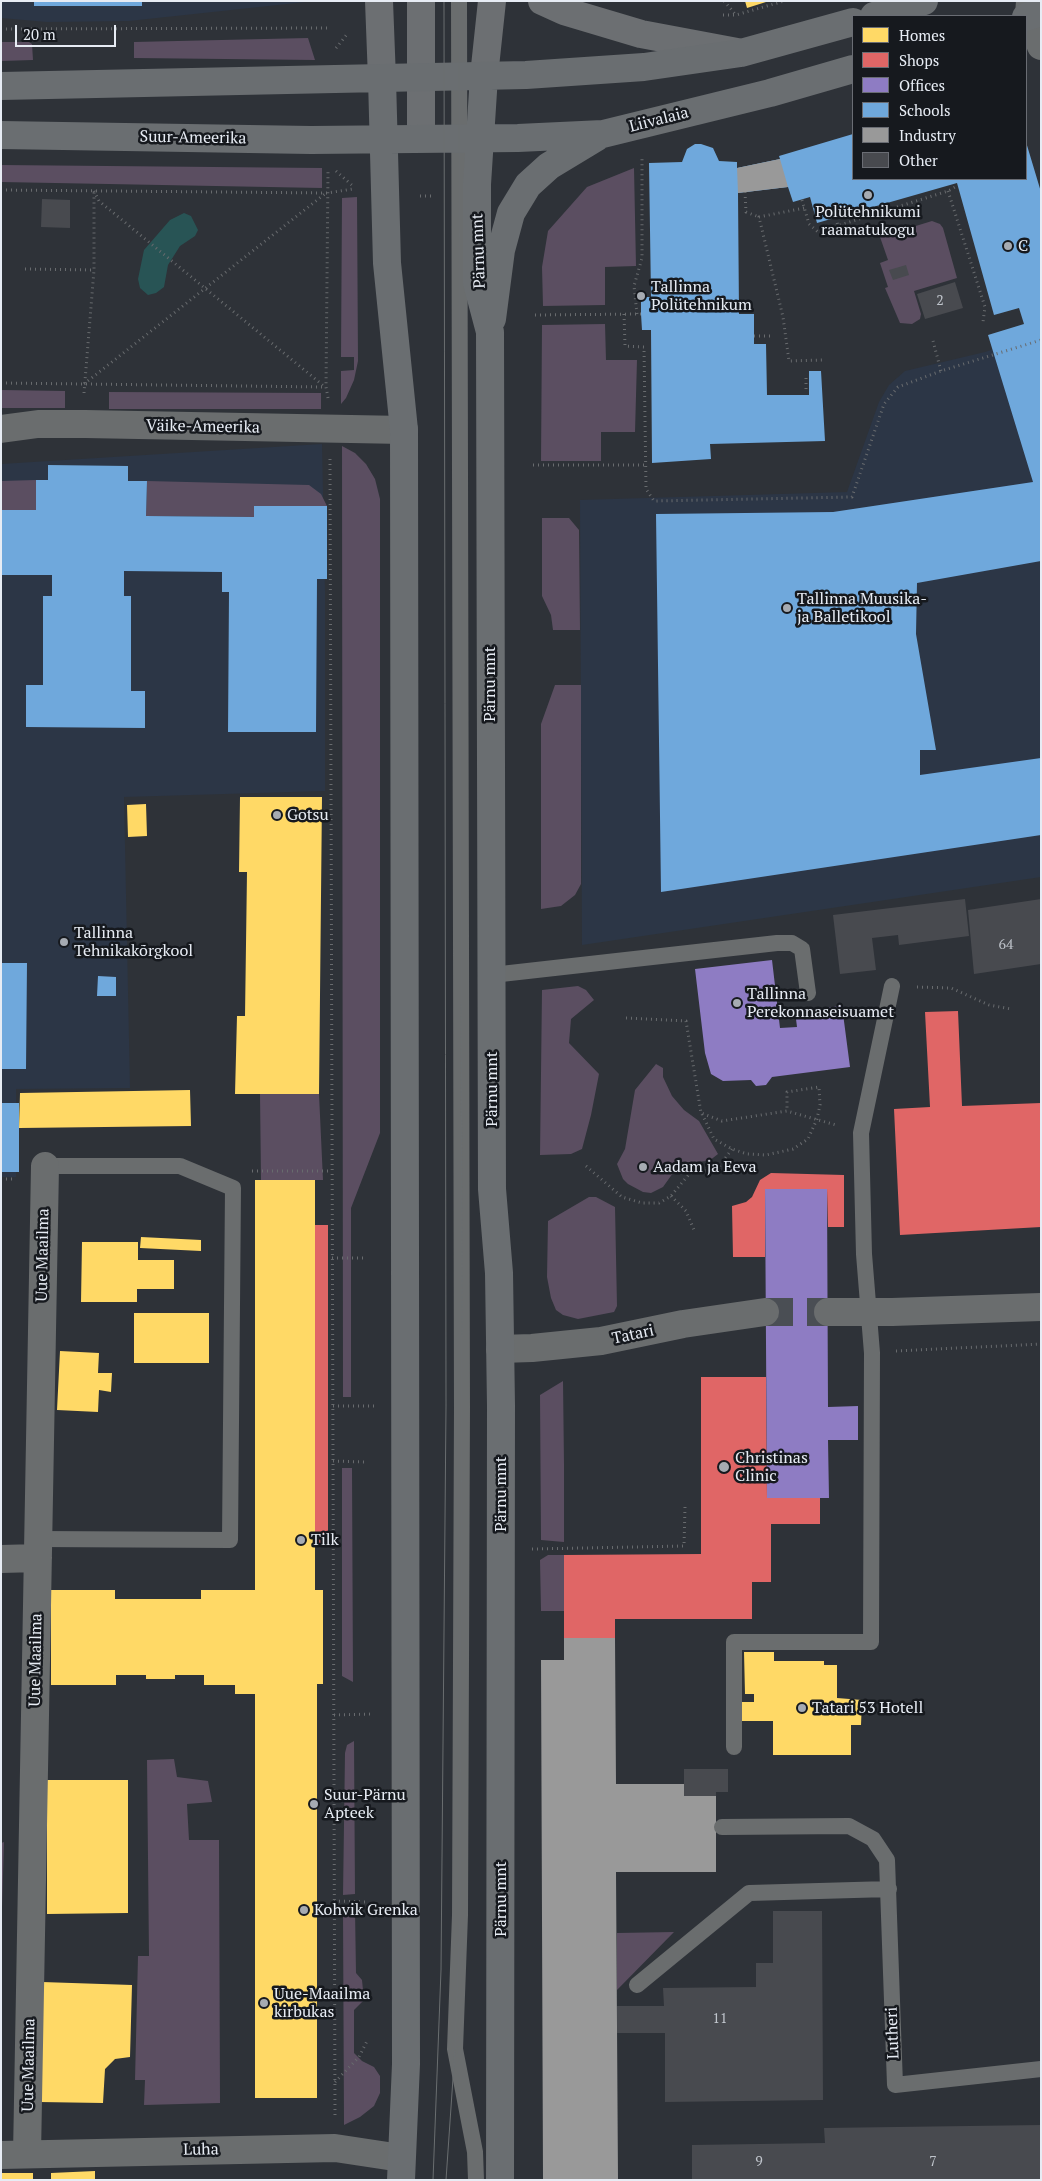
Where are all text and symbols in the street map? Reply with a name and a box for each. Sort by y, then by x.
scale bar [18,15,119,47]
legend [852,15,1027,180]
text: 20 m [23,24,56,44]
text: Homes [899,25,945,45]
text: Shops [899,50,939,70]
text: Offices [899,75,945,95]
text: Schools [899,100,950,120]
street label: Liivalaia [627,103,691,137]
text: Industry [899,125,956,145]
street label: Suur-Ameerika [139,127,247,149]
text: Other [899,150,938,170]
marker: Polütehnikumi raamatukogu [862,189,874,201]
place label: Polütehnikumi raamatukogu [815,202,921,240]
street label: Pärnu mnt [468,213,490,289]
place label: C [1018,236,1028,256]
marker: C [1002,240,1014,252]
place label: Tallinna Polütehnikum [651,277,752,315]
marker: Tallinna Polütehnikum [635,290,647,302]
house number: 2 [936,293,944,309]
street label: Väike-Ameerika [146,416,260,438]
place label: Tallinna Muusika- ja Balletikool [797,589,927,627]
marker: Tallinna Muusika- ja Balletikool [781,602,793,614]
street label: Pärnu mnt [480,646,500,722]
place label: Gotsu [287,805,329,825]
marker: Gotsu [271,809,283,821]
place label: Tallinna Tehnikakõrgkool [74,923,193,961]
marker: Tallinna Tehnikakõrgkool [58,936,70,948]
house number: 64 [999,937,1013,953]
place label: Tallinna Perekonnaseisuamet [747,984,894,1022]
marker: Tallinna Perekonnaseisuamet [731,997,743,1009]
street label: Pärnu mnt [482,1051,502,1127]
place label: Aadam ja Eeva [653,1157,757,1177]
marker: Aadam ja Eeva [637,1161,649,1173]
street label: Uue Maailma [33,1208,53,1302]
street label: Tatari [610,1321,656,1349]
place label: Christinas Clinic [735,1448,808,1486]
street label: Pärnu mnt [491,1456,511,1532]
marker: Christinas Clinic [717,1460,731,1474]
place label: Tilk [311,1530,339,1550]
marker: Tilk [295,1534,307,1546]
street label: Uue Maailma [26,1613,46,1707]
place label: Tatari 53 Hotell [812,1698,923,1718]
marker: Tatari 53 Hotell [796,1702,808,1714]
place label: Suur-Pärnu Apteek [324,1785,406,1823]
marker: Suur-Pärnu Apteek [308,1798,320,1810]
street label: Pärnu mnt [491,1861,511,1937]
place label: Kohvik Grenka [314,1900,418,1920]
marker: Kohvik Grenka [298,1904,310,1916]
place label: Uue-Maailma kirbukas [274,1984,370,2022]
marker: Uue-Maailma kirbukas [258,1997,270,2009]
street label: Lutheri [882,2007,904,2059]
house number: 11 [713,2011,727,2027]
street label: Uue Maailma [19,2018,39,2112]
street label: Luha [183,2140,219,2160]
house number: 9 [755,2154,763,2170]
house number: 7 [929,2154,937,2170]

